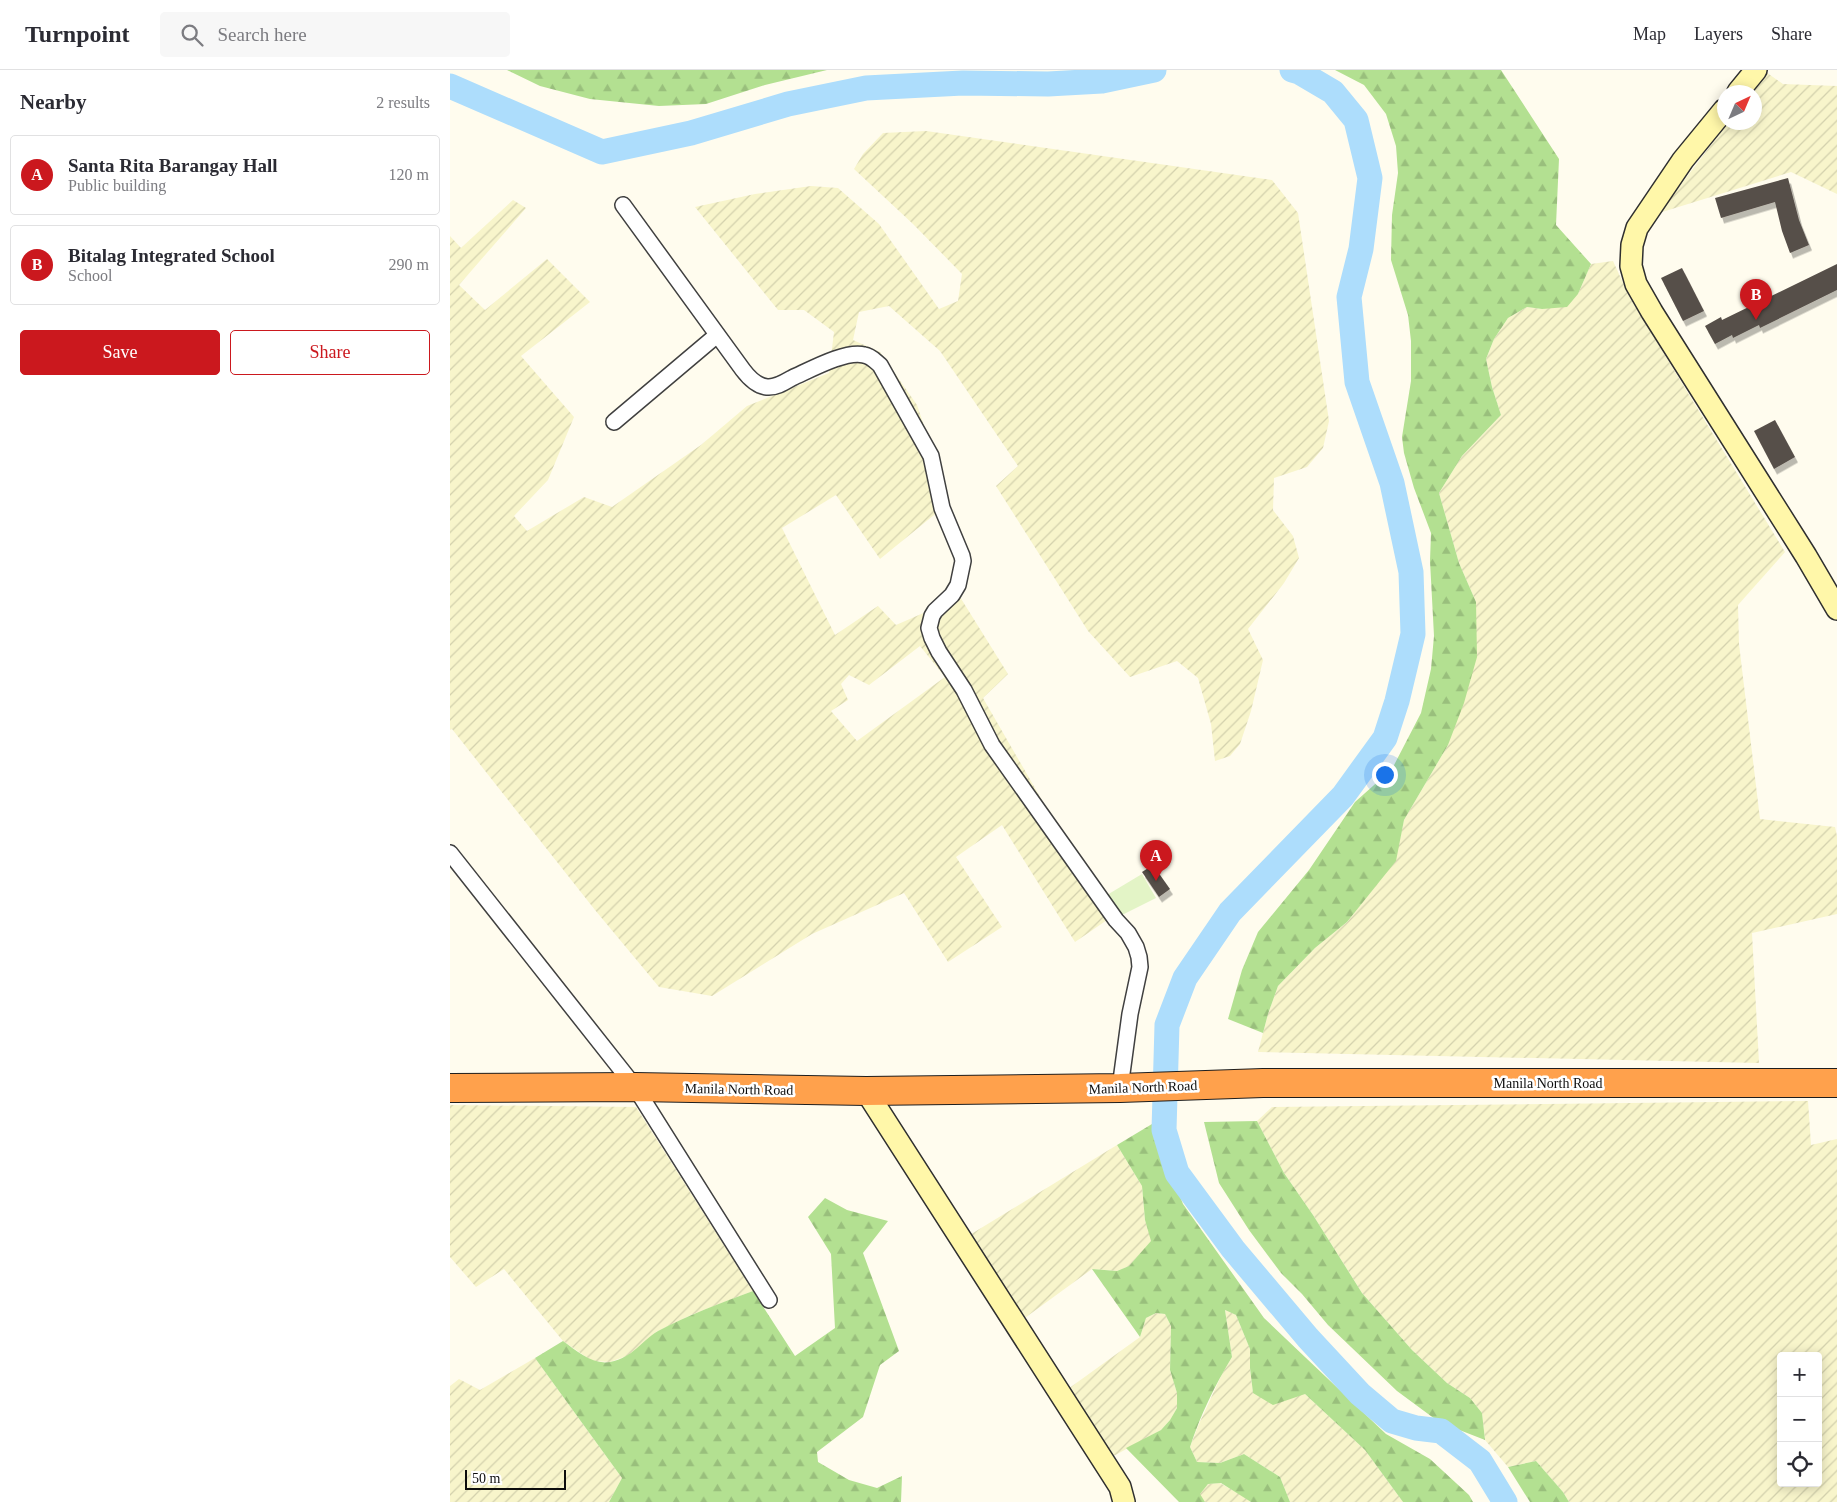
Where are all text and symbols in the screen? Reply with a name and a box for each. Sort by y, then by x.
search box [160,12,510,57]
text: Turnpoint [25,21,130,47]
icon: search [178,21,206,49]
text: Search here [218,24,307,45]
text: Map [1633,24,1666,44]
text: Layers [1694,24,1743,44]
text: Share [1771,24,1812,44]
north arrow [1717,85,1762,130]
text: Nearby [20,90,87,114]
text: 2 results [376,94,430,111]
text: Santa Rita Barangay Hall [68,155,278,176]
text: A [31,166,43,183]
text: 120 m [389,166,429,183]
text: Public building [68,177,166,194]
text: Bitalag Integrated School [68,245,275,266]
text: B [32,256,42,273]
text: 290 m [389,256,429,273]
text: School [68,267,112,284]
pin: B [1740,279,1772,320]
button: Save [20,330,220,375]
button: Share [230,330,430,375]
your location [1372,762,1398,788]
pin: A [1140,840,1172,881]
street label: Manila North Road [1494,1076,1602,1091]
street label: Manila North Road [1088,1078,1198,1097]
street label: Manila North Road [684,1081,794,1098]
map controls [1777,1352,1822,1487]
button: + [1777,1352,1822,1397]
button: − [1777,1397,1822,1442]
button: locate [1777,1442,1822,1487]
scale bar [465,1467,566,1490]
text: 50 m [472,1471,500,1486]

